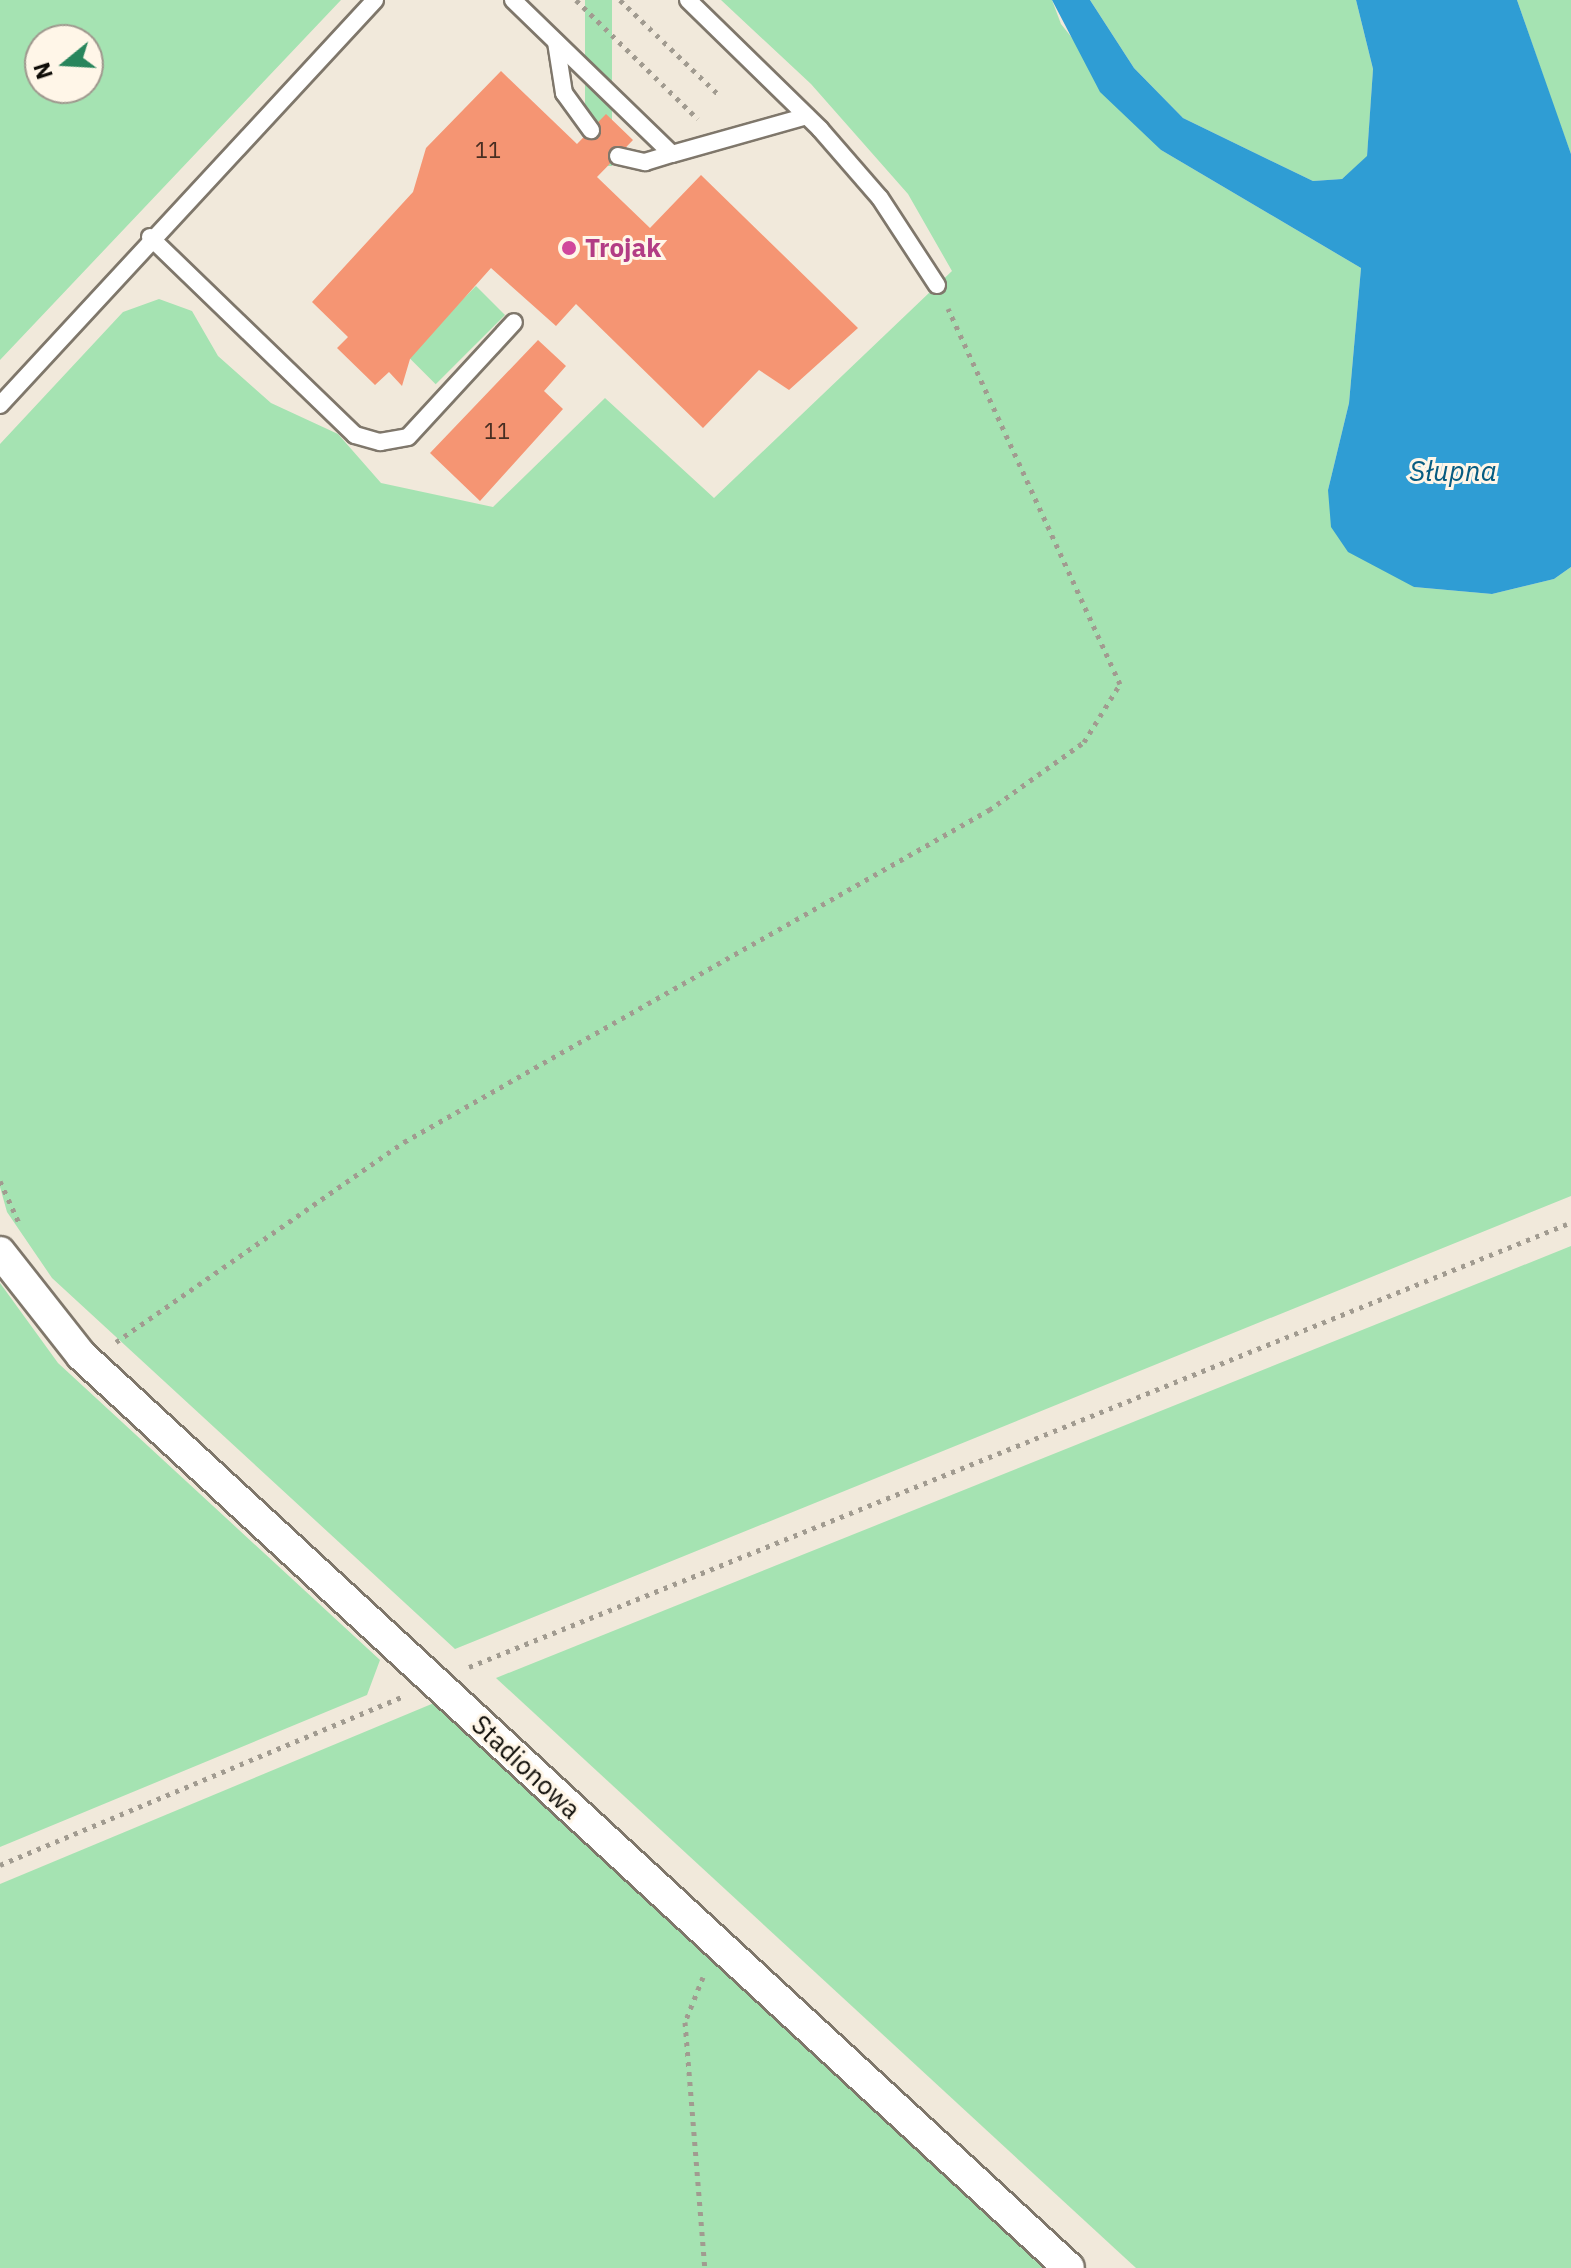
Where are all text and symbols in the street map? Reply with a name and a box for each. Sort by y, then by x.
north arrow [24,24,104,104]
text: N [26,59,59,83]
house number: 11 [475,137,501,163]
place label: Trojak [585,232,661,264]
marker: Trojak [560,239,578,257]
house number: 11 [484,418,510,444]
water label: Słupna [1409,454,1497,488]
street label: Stadionowa [465,1709,587,1825]

